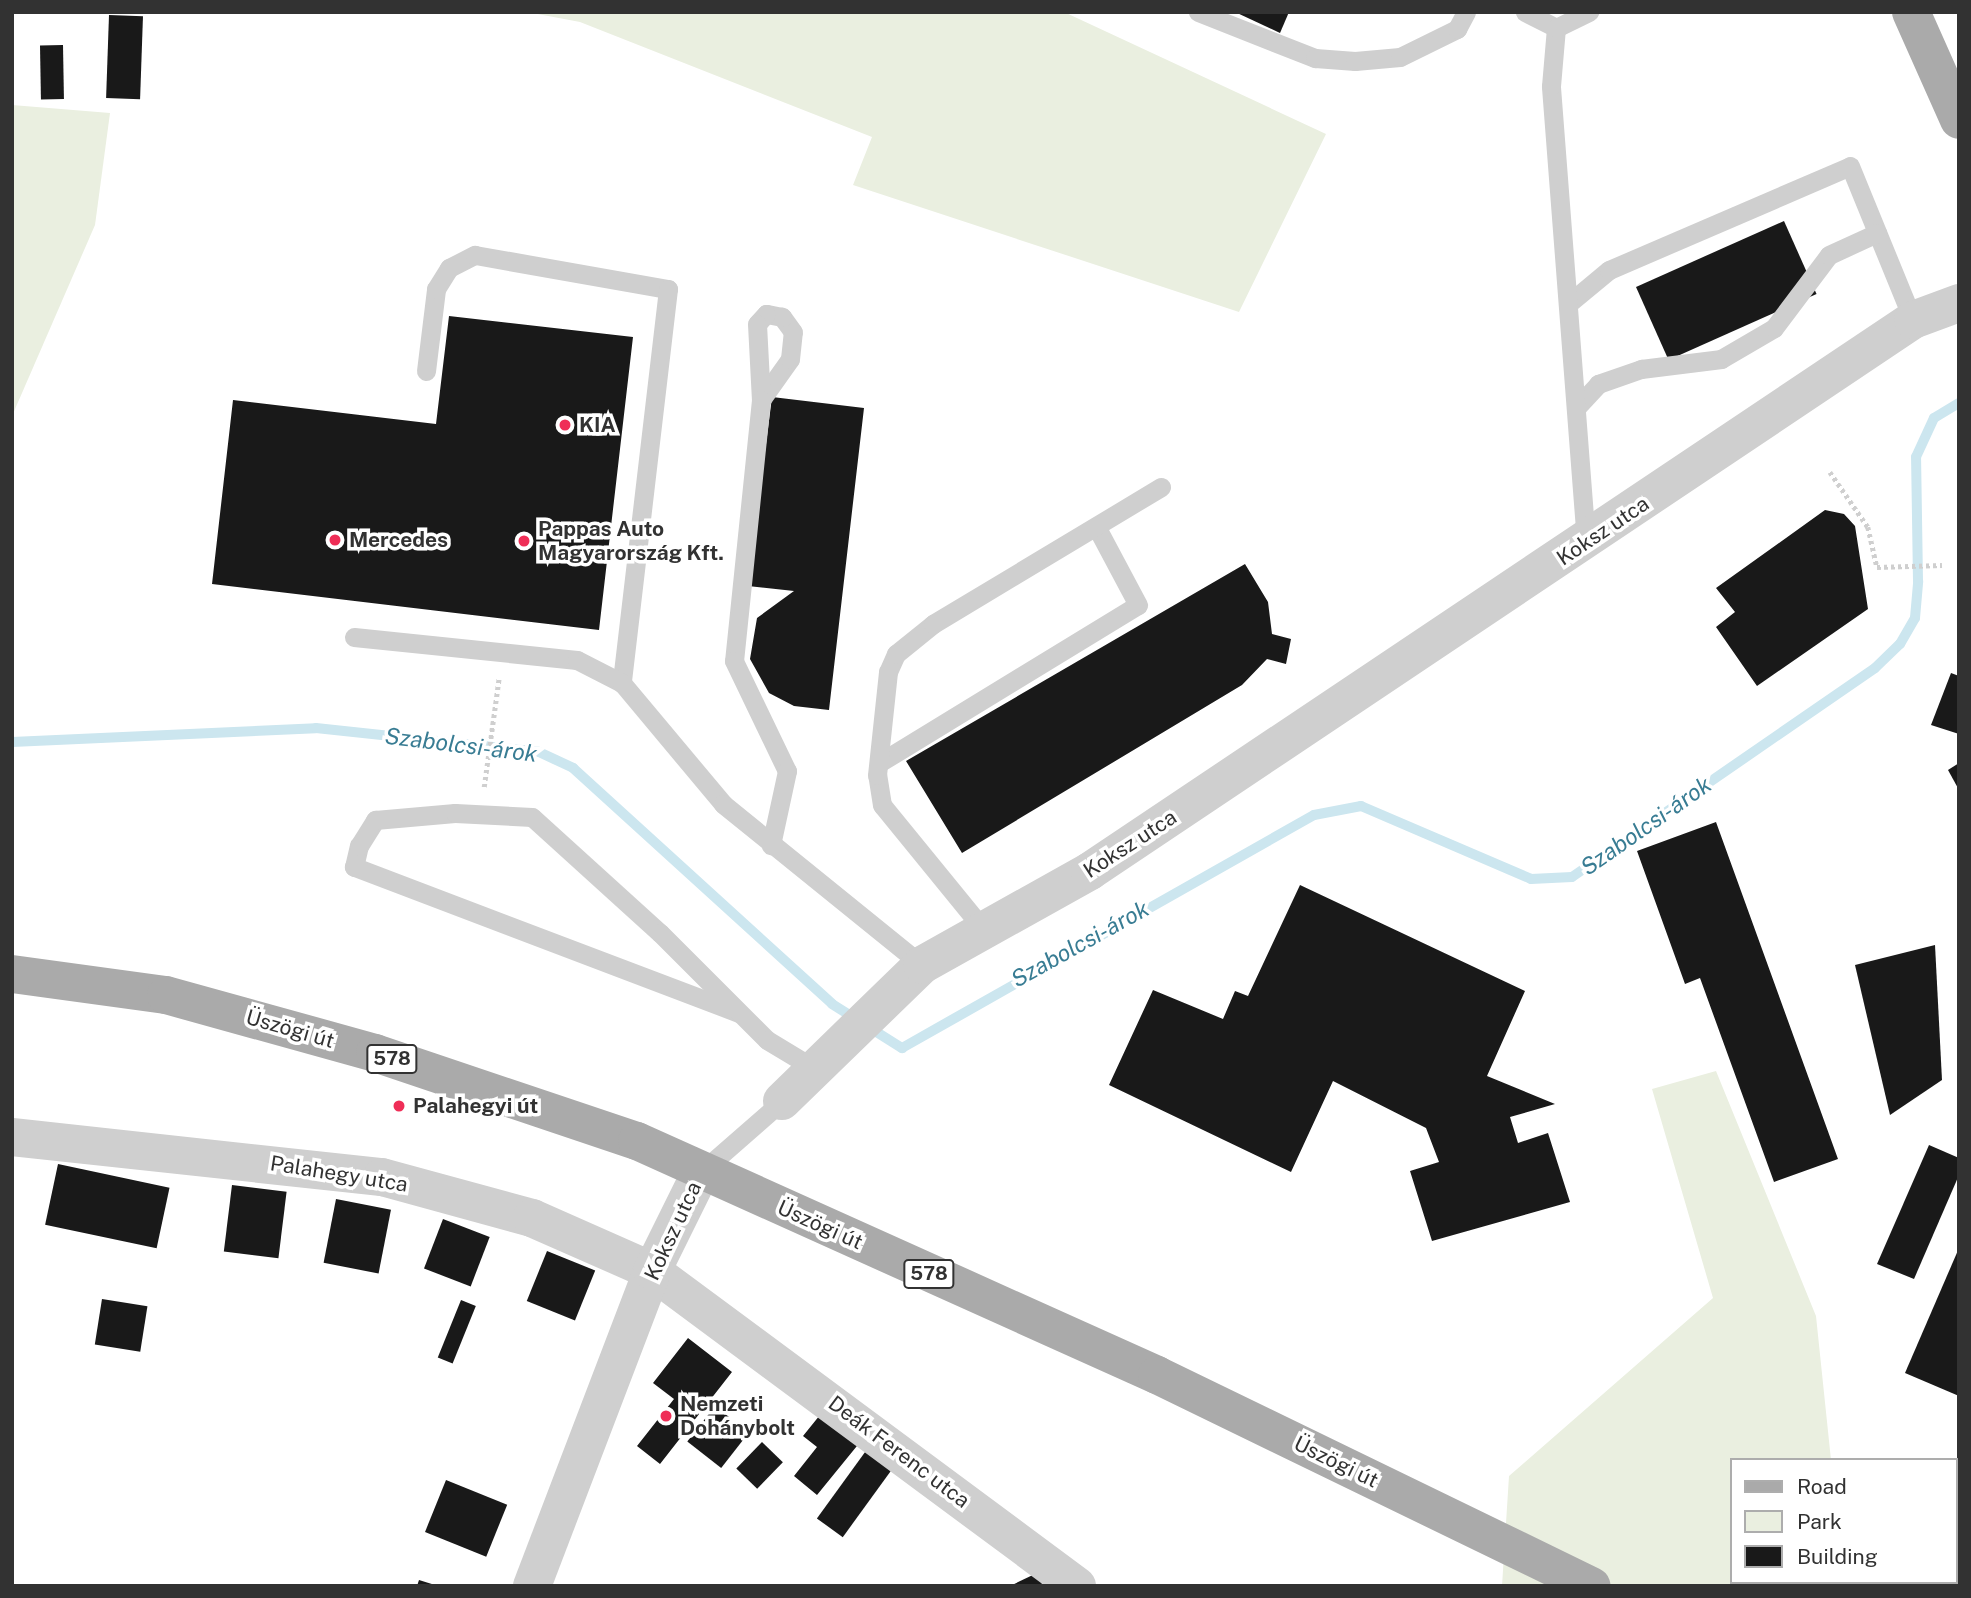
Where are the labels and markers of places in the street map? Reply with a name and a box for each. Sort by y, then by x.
place label: KIA [579,412,616,438]
marker: KIA [557,417,573,433]
place label: Pappas Auto Magyarország Kft. [538,516,724,566]
place label: Mercedes [349,527,448,553]
marker: Mercedes [327,532,343,548]
marker: Pappas Auto Magyarország Kft. [516,533,532,549]
place label: Palahegyi út [413,1093,538,1119]
marker: Palahegyi út [391,1098,407,1114]
place label: Nemzeti Dohánybolt [680,1391,795,1441]
marker: Nemzeti Dohánybolt [658,1408,674,1424]

